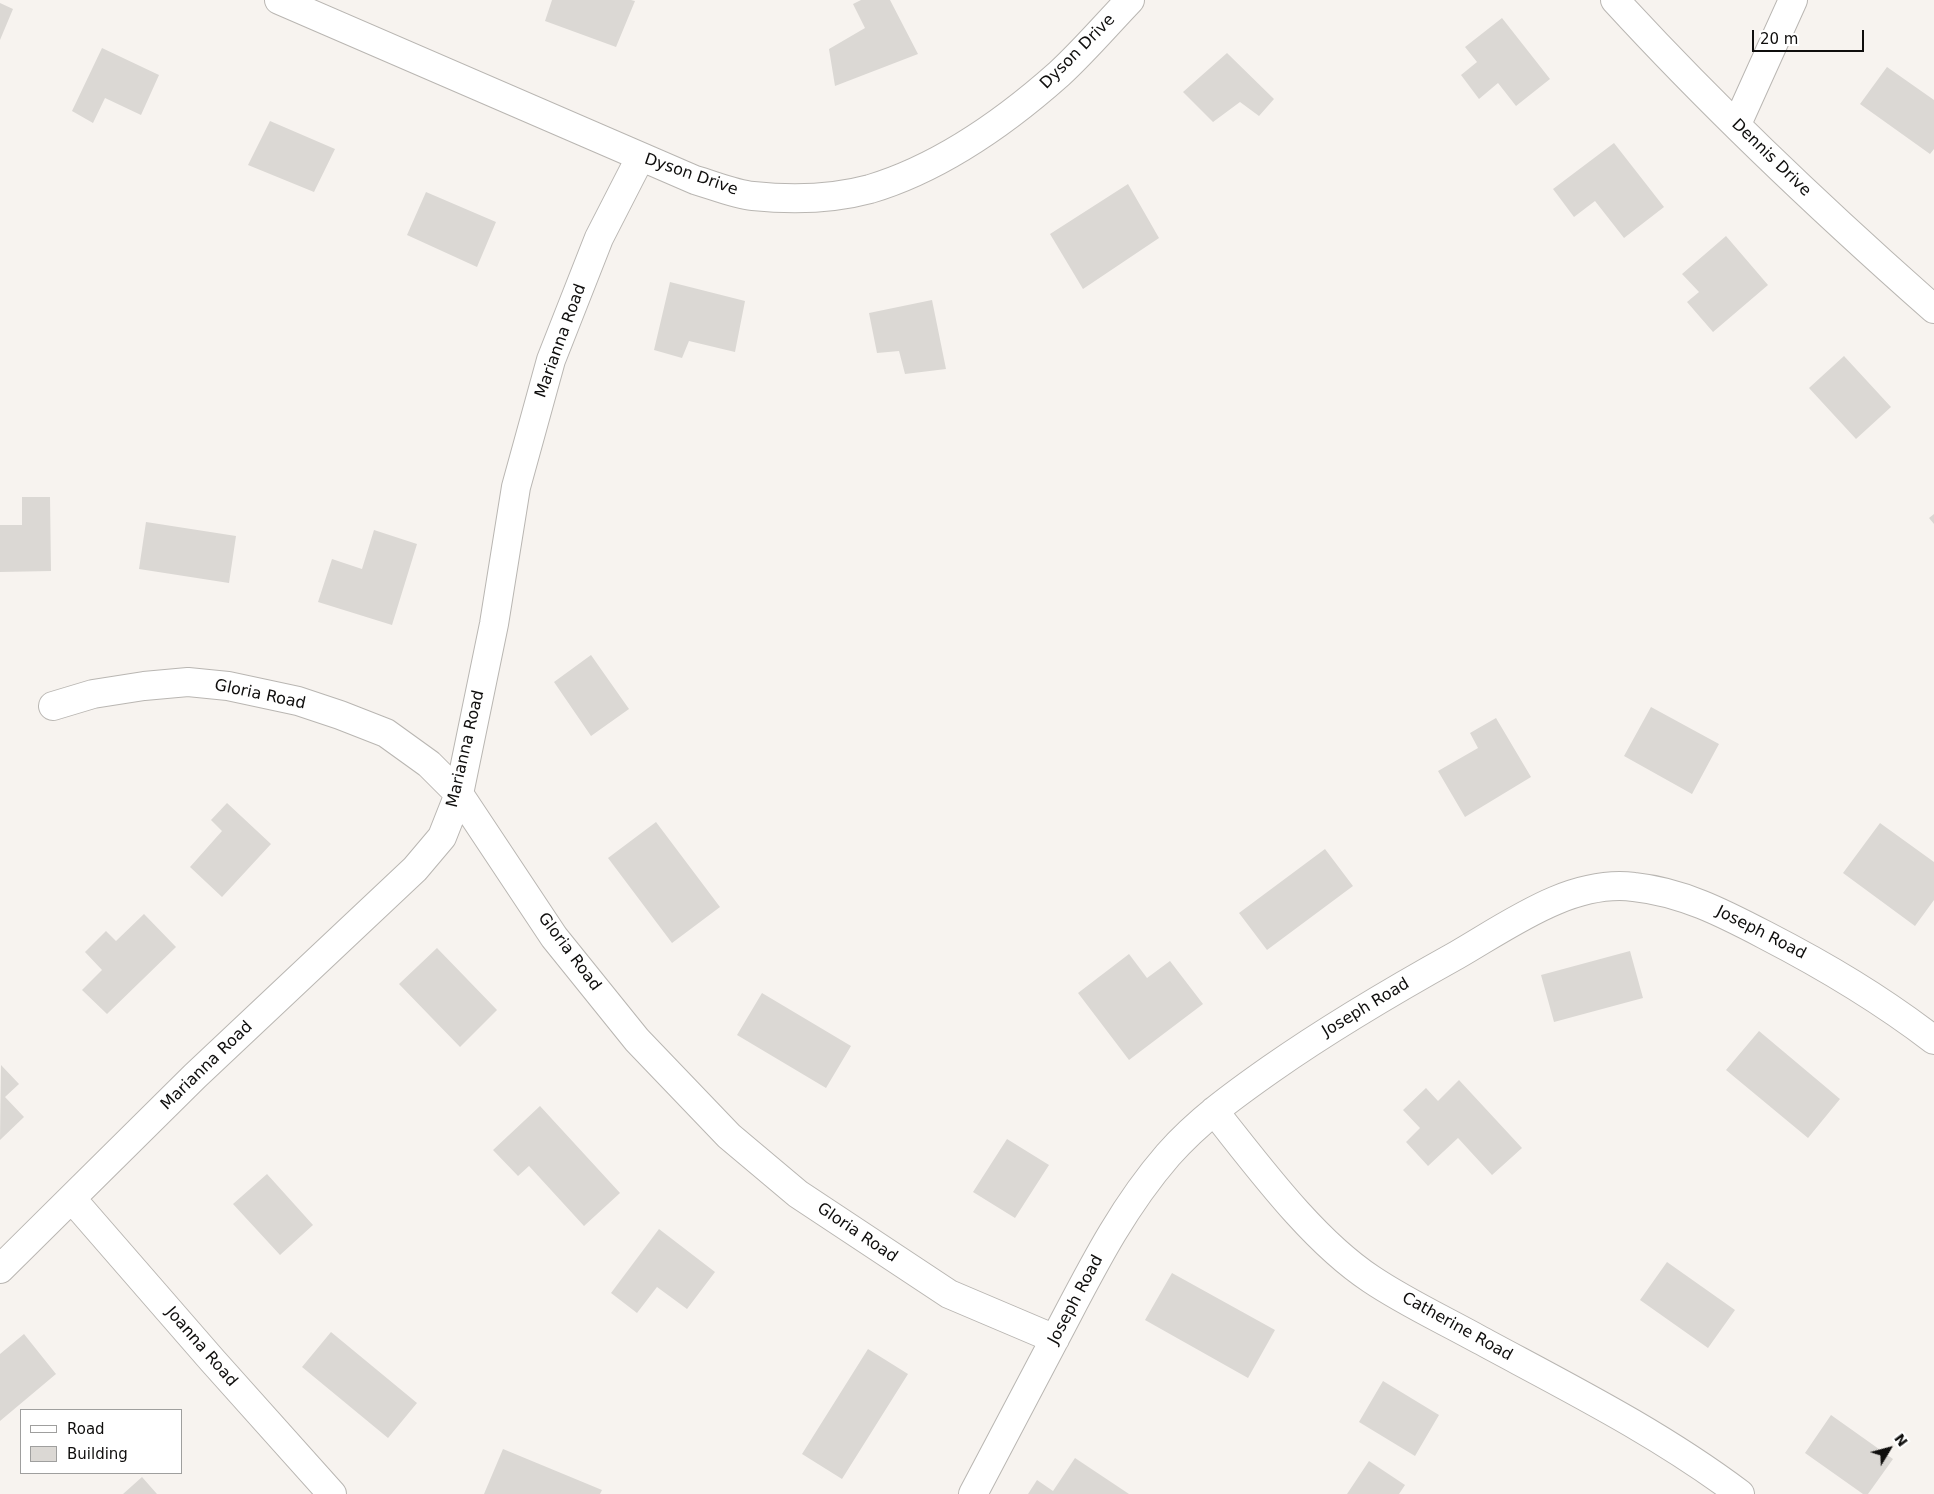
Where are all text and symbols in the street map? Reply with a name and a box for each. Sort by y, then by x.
street label: Dyson Drive [1037,11,1119,93]
scale bar [1754,20,1866,52]
text: 20 m [1760,30,1798,48]
street label: Dennis Drive [1727,115,1815,201]
street label: Dyson Drive [642,150,740,200]
street label: Marianna Road [531,281,591,401]
street label: Gloria Road [213,676,307,714]
street label: Marianna Road [443,688,489,810]
street label: Joseph Road [1713,902,1809,964]
street label: Gloria Road [533,909,605,995]
street label: Joseph Road [1319,974,1413,1042]
street label: Marianna Road [157,1017,257,1115]
street label: Gloria Road [813,1199,901,1267]
street label: Joseph Road [1044,1252,1108,1348]
street label: Catherine Road [1398,1289,1516,1365]
street label: Joanna Road [161,1303,241,1391]
legend [20,1409,182,1474]
text: Road [67,1420,105,1438]
north arrow [1864,1424,1914,1474]
text: N [1891,1430,1911,1449]
text: Building [67,1445,128,1463]

